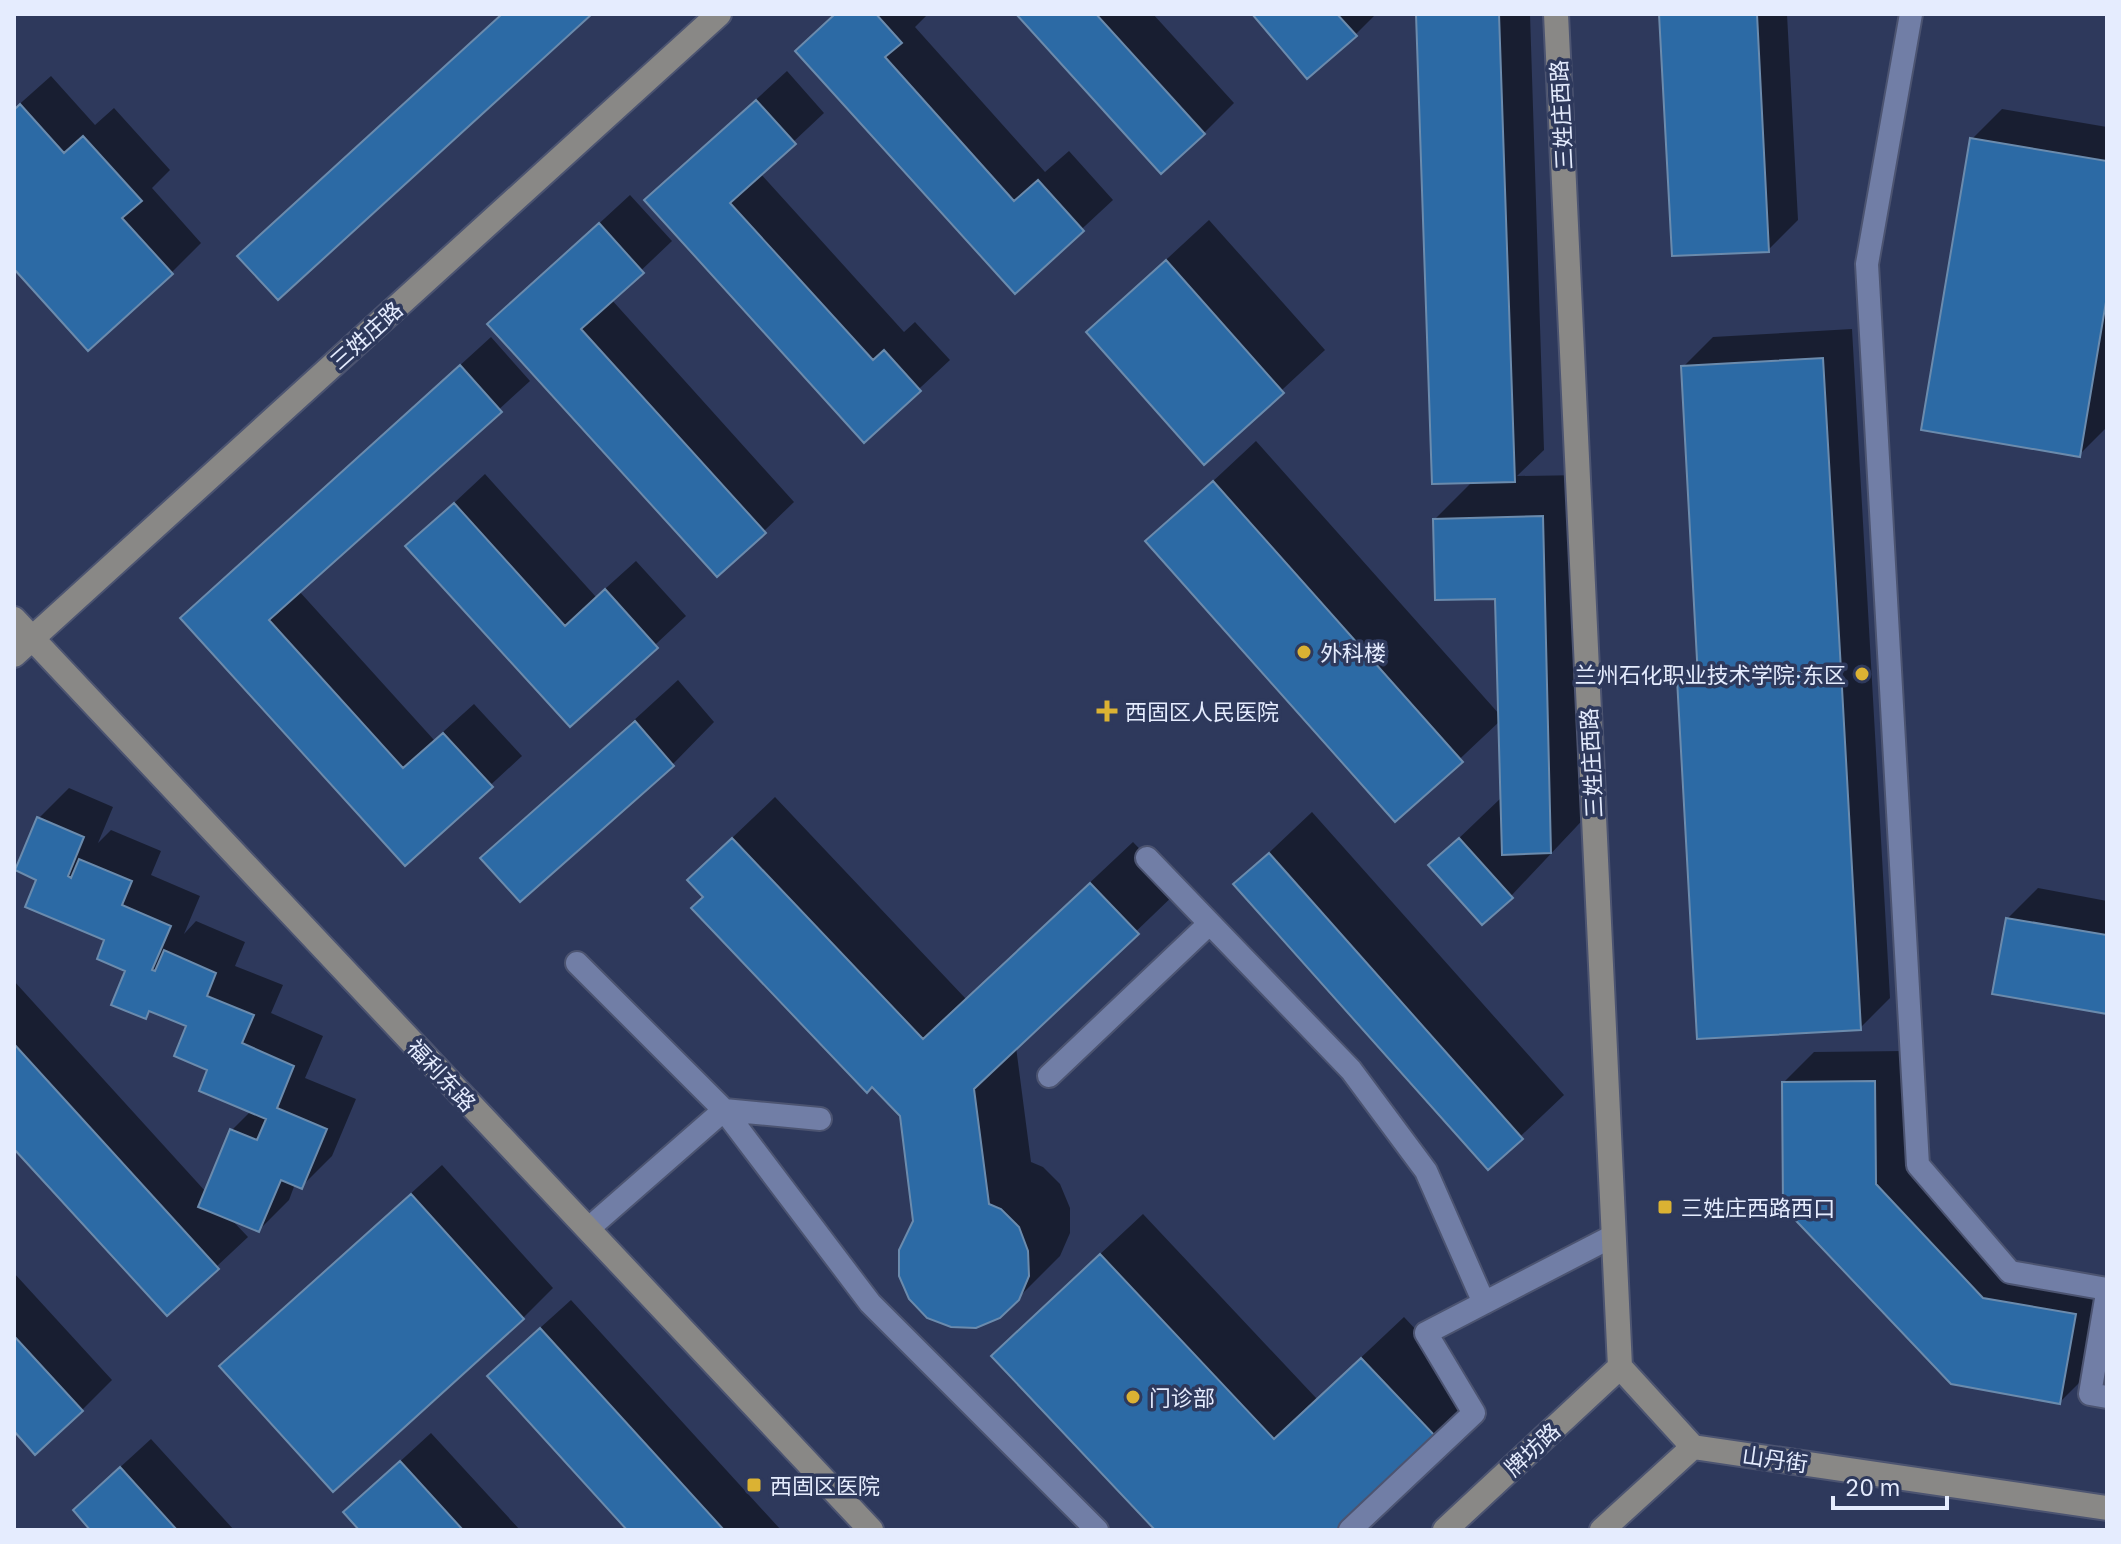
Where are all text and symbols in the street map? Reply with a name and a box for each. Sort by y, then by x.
street label: 三姓庄西路 [1544,59,1578,171]
street label: 三姓庄路 [324,295,408,375]
place label: 外科楼 [1320,638,1386,667]
marker: 外科楼 [1295,643,1313,661]
place label: 兰州石化职业技术学院·东区 [1575,660,1846,689]
marker: 兰州石化职业技术学院·东区 [1853,665,1871,683]
place label: 西固区人民医院 [1125,697,1279,726]
marker: 西固区人民医院 [1096,700,1118,722]
street label: 三姓庄西路 [1574,707,1608,819]
street label: 福利东路 [401,1033,483,1117]
place label: 三姓庄西路西口 [1681,1193,1835,1222]
marker: 三姓庄西路西口 [1656,1198,1674,1216]
place label: 门诊部 [1149,1383,1215,1412]
marker: 门诊部 [1124,1388,1142,1406]
street label: 牌坊路 [1498,1416,1566,1482]
street label: 山丹街 [1740,1440,1810,1478]
scale bar [1833,1460,1947,1510]
place label: 西固区医院 [770,1471,880,1500]
text: 20 m [1845,1471,1900,1503]
marker: 西固区医院 [745,1476,763,1494]

